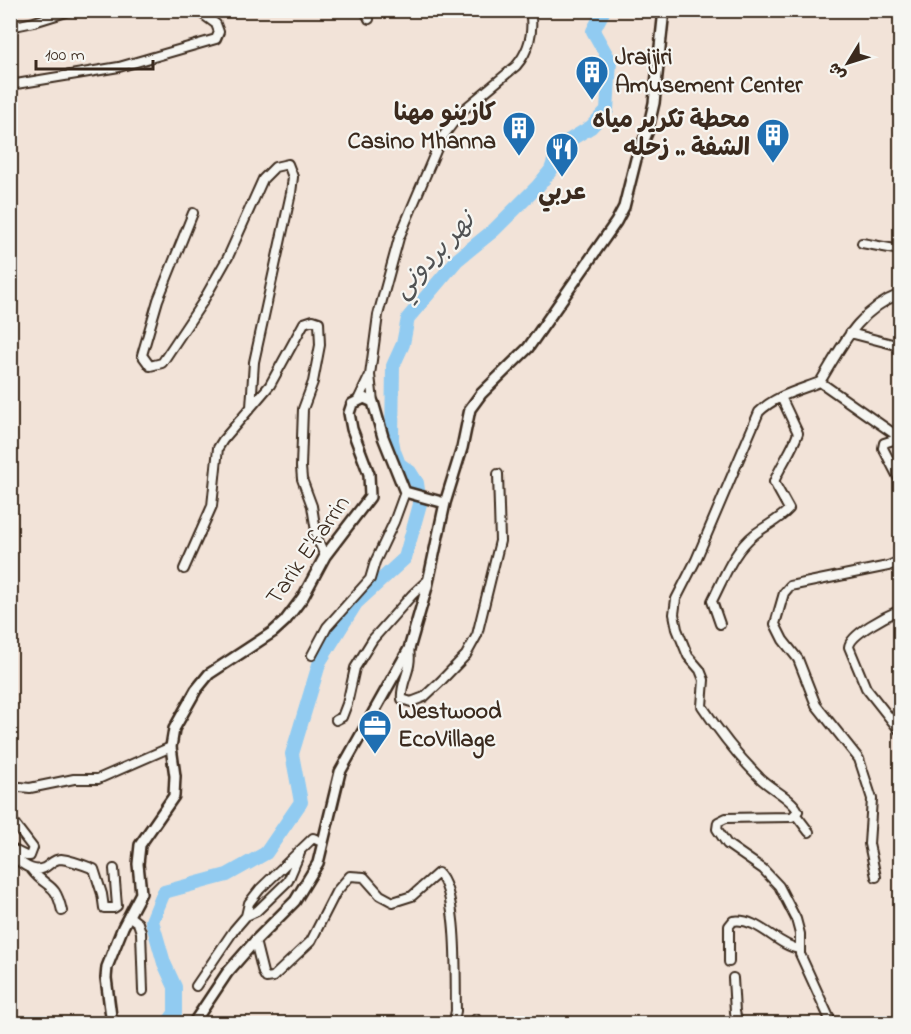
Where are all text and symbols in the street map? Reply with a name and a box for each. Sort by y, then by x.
scale bar [36,33,153,71]
north arrow [818,33,878,93]
place label: Jraijiri Amusement Center [615,41,803,104]
text: 100 m [45,43,85,69]
building icon: Jraijiri Amusement Center [574,54,610,101]
text: ش [823,57,853,85]
place label: كازينو مهنا Casino Mhanna [347,97,496,160]
place label: محطة تكرير مياه الشفة .. زحله [592,104,750,167]
building icon: كازينو مهنا Casino Mhanna [501,110,537,157]
building icon: محطة تكرير مياه الشفة .. زحله [755,117,791,164]
restaurant icon: عربي [544,131,580,178]
place label: عربي [538,176,586,212]
water label: نهر بردوني [385,202,488,309]
street label: Tarik E'farrin [258,489,360,613]
place label: Westwood EcoVillage [398,695,502,759]
office icon: Westwood EcoVillage [357,708,393,755]

